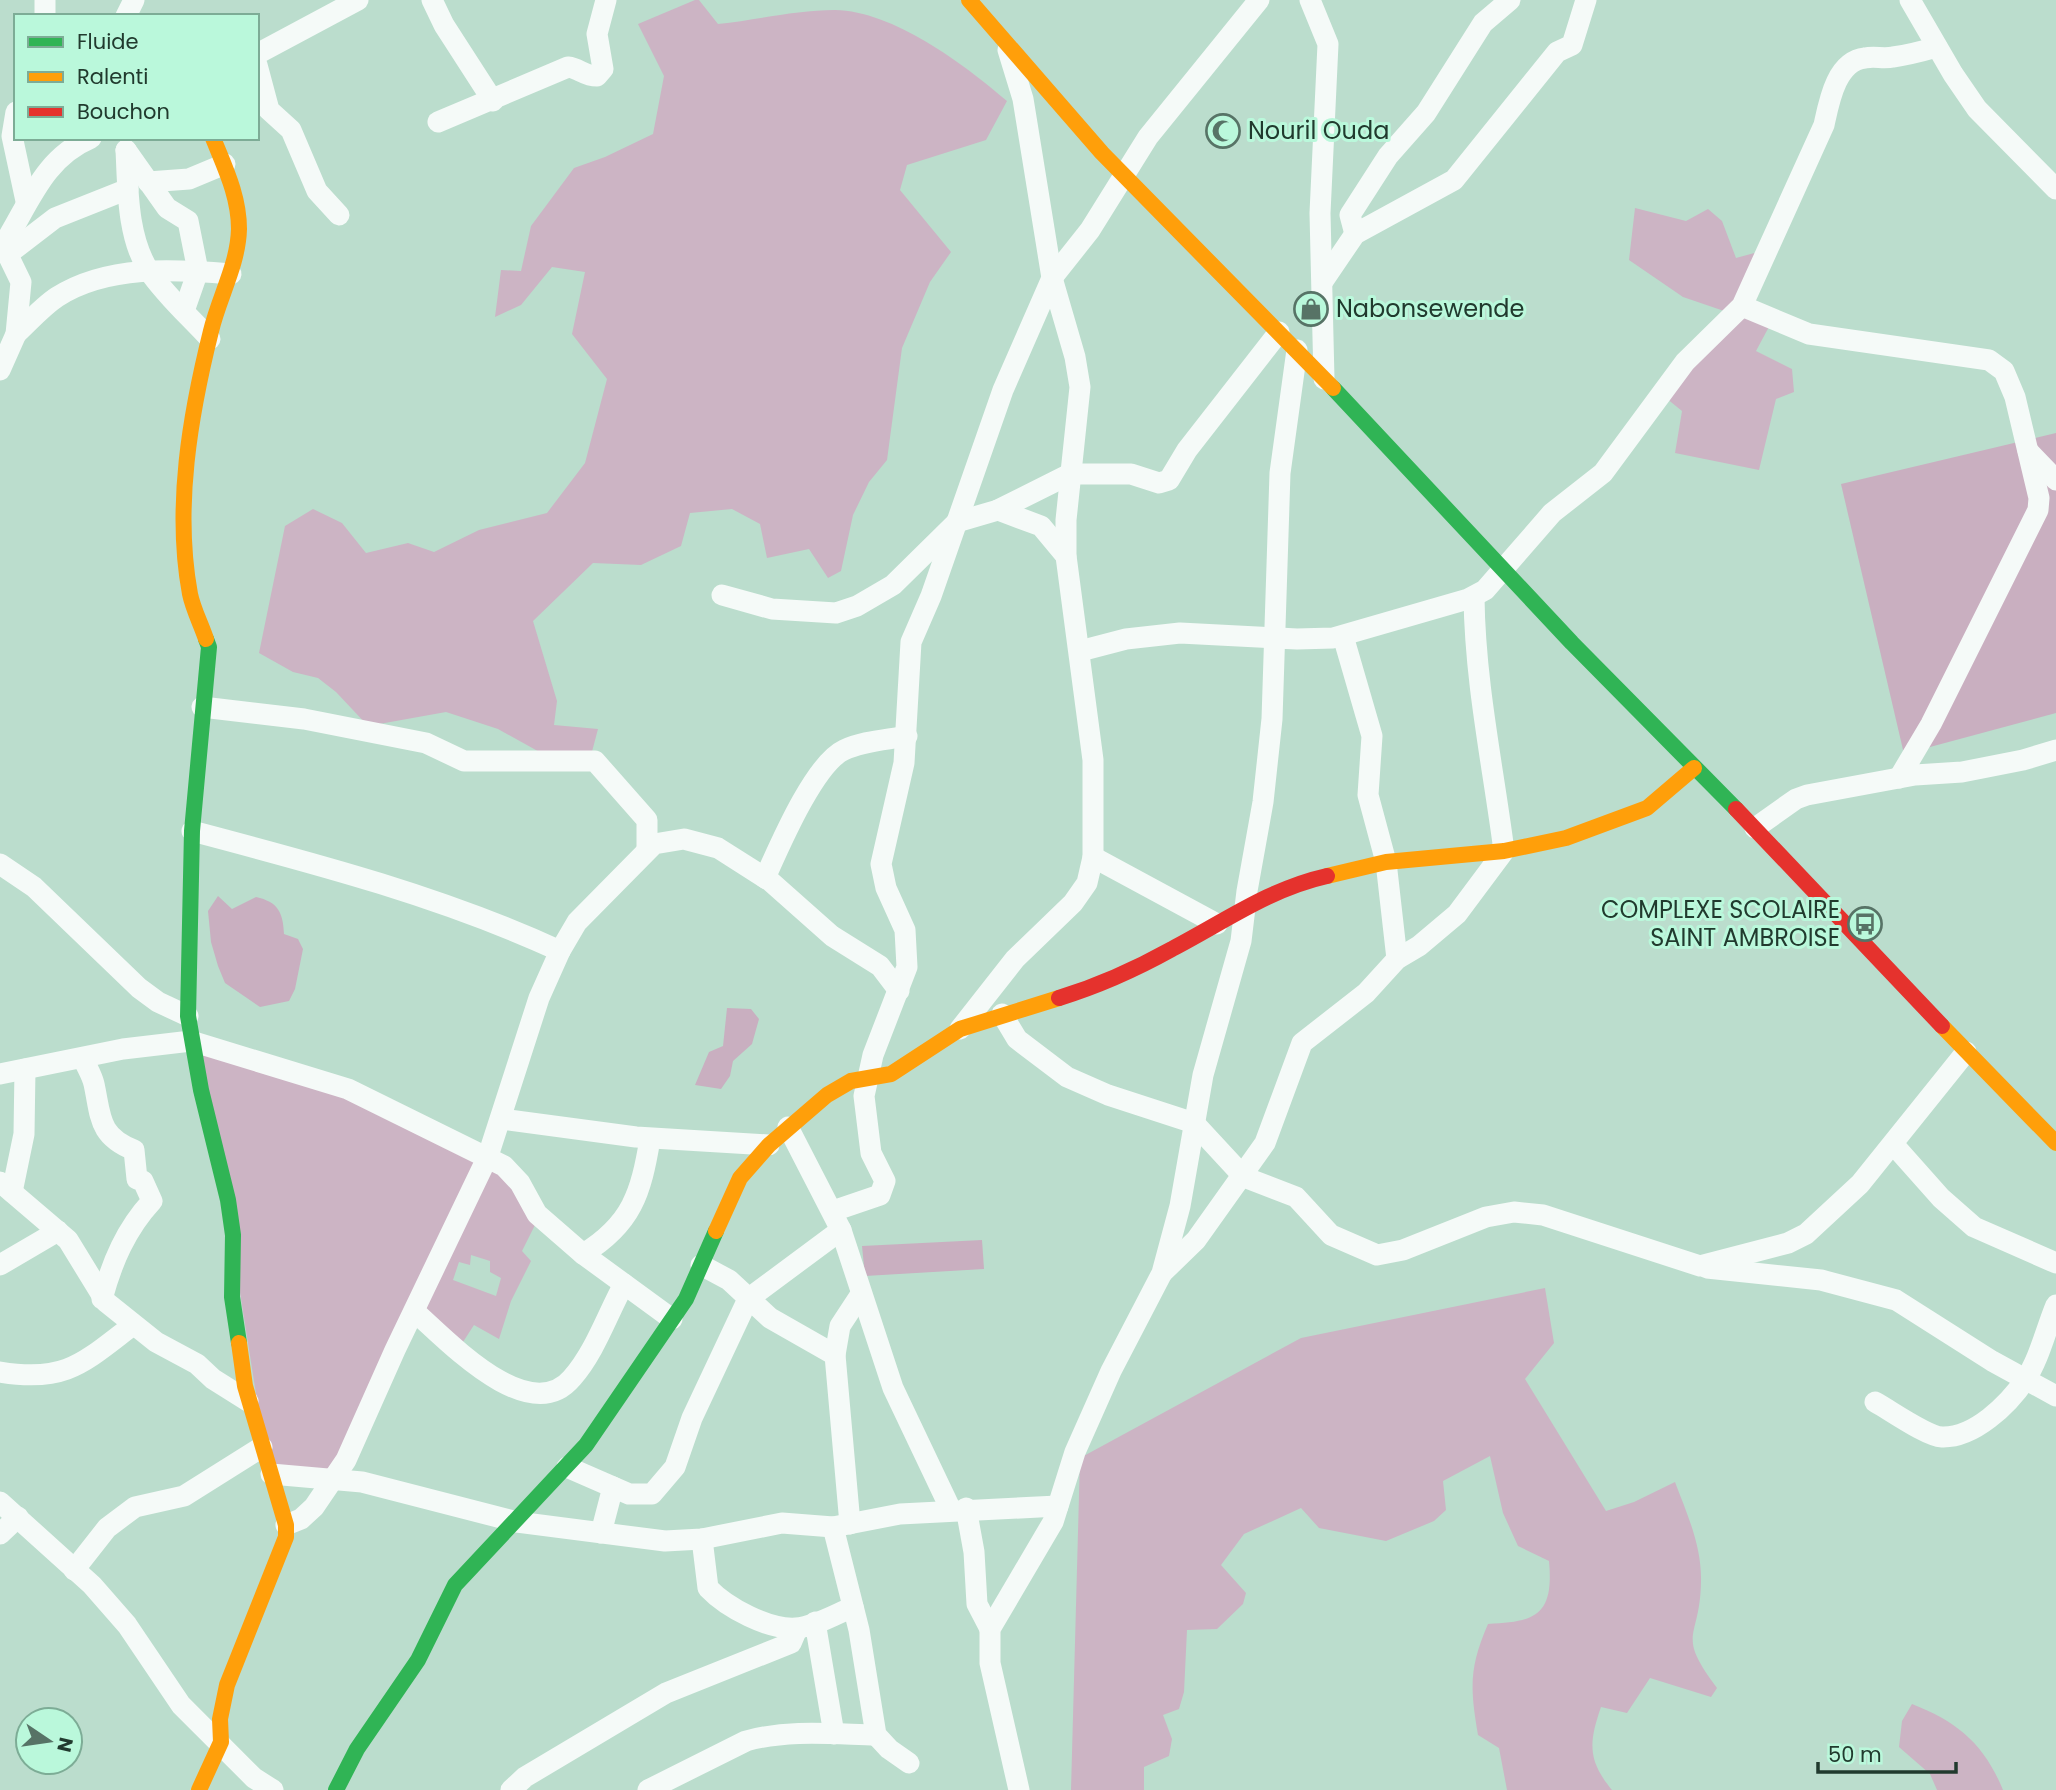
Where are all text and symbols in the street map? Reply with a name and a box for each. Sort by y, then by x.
legend [14,14,259,140]
text: Fluide [77,27,139,56]
text: Ralenti [77,62,148,91]
text: Bouchon [77,97,170,126]
mosque icon: Nouril Ouda [1204,112,1242,150]
place label: Nouril Ouda [1248,114,1389,147]
shop icon: Nabonsewende [1292,290,1330,328]
place label: Nabonsewende [1336,292,1524,325]
place label: COMPLEXE SCOLAIRE SAINT AMBROISE [1601,893,1840,954]
bus stop icon: COMPLEXE SCOLAIRE SAINT AMBROISE [1846,905,1884,943]
north arrow [14,1706,84,1776]
scale bar [1818,1730,1956,1774]
text: N [50,1735,80,1755]
text: 50 m [1828,1740,1882,1769]

